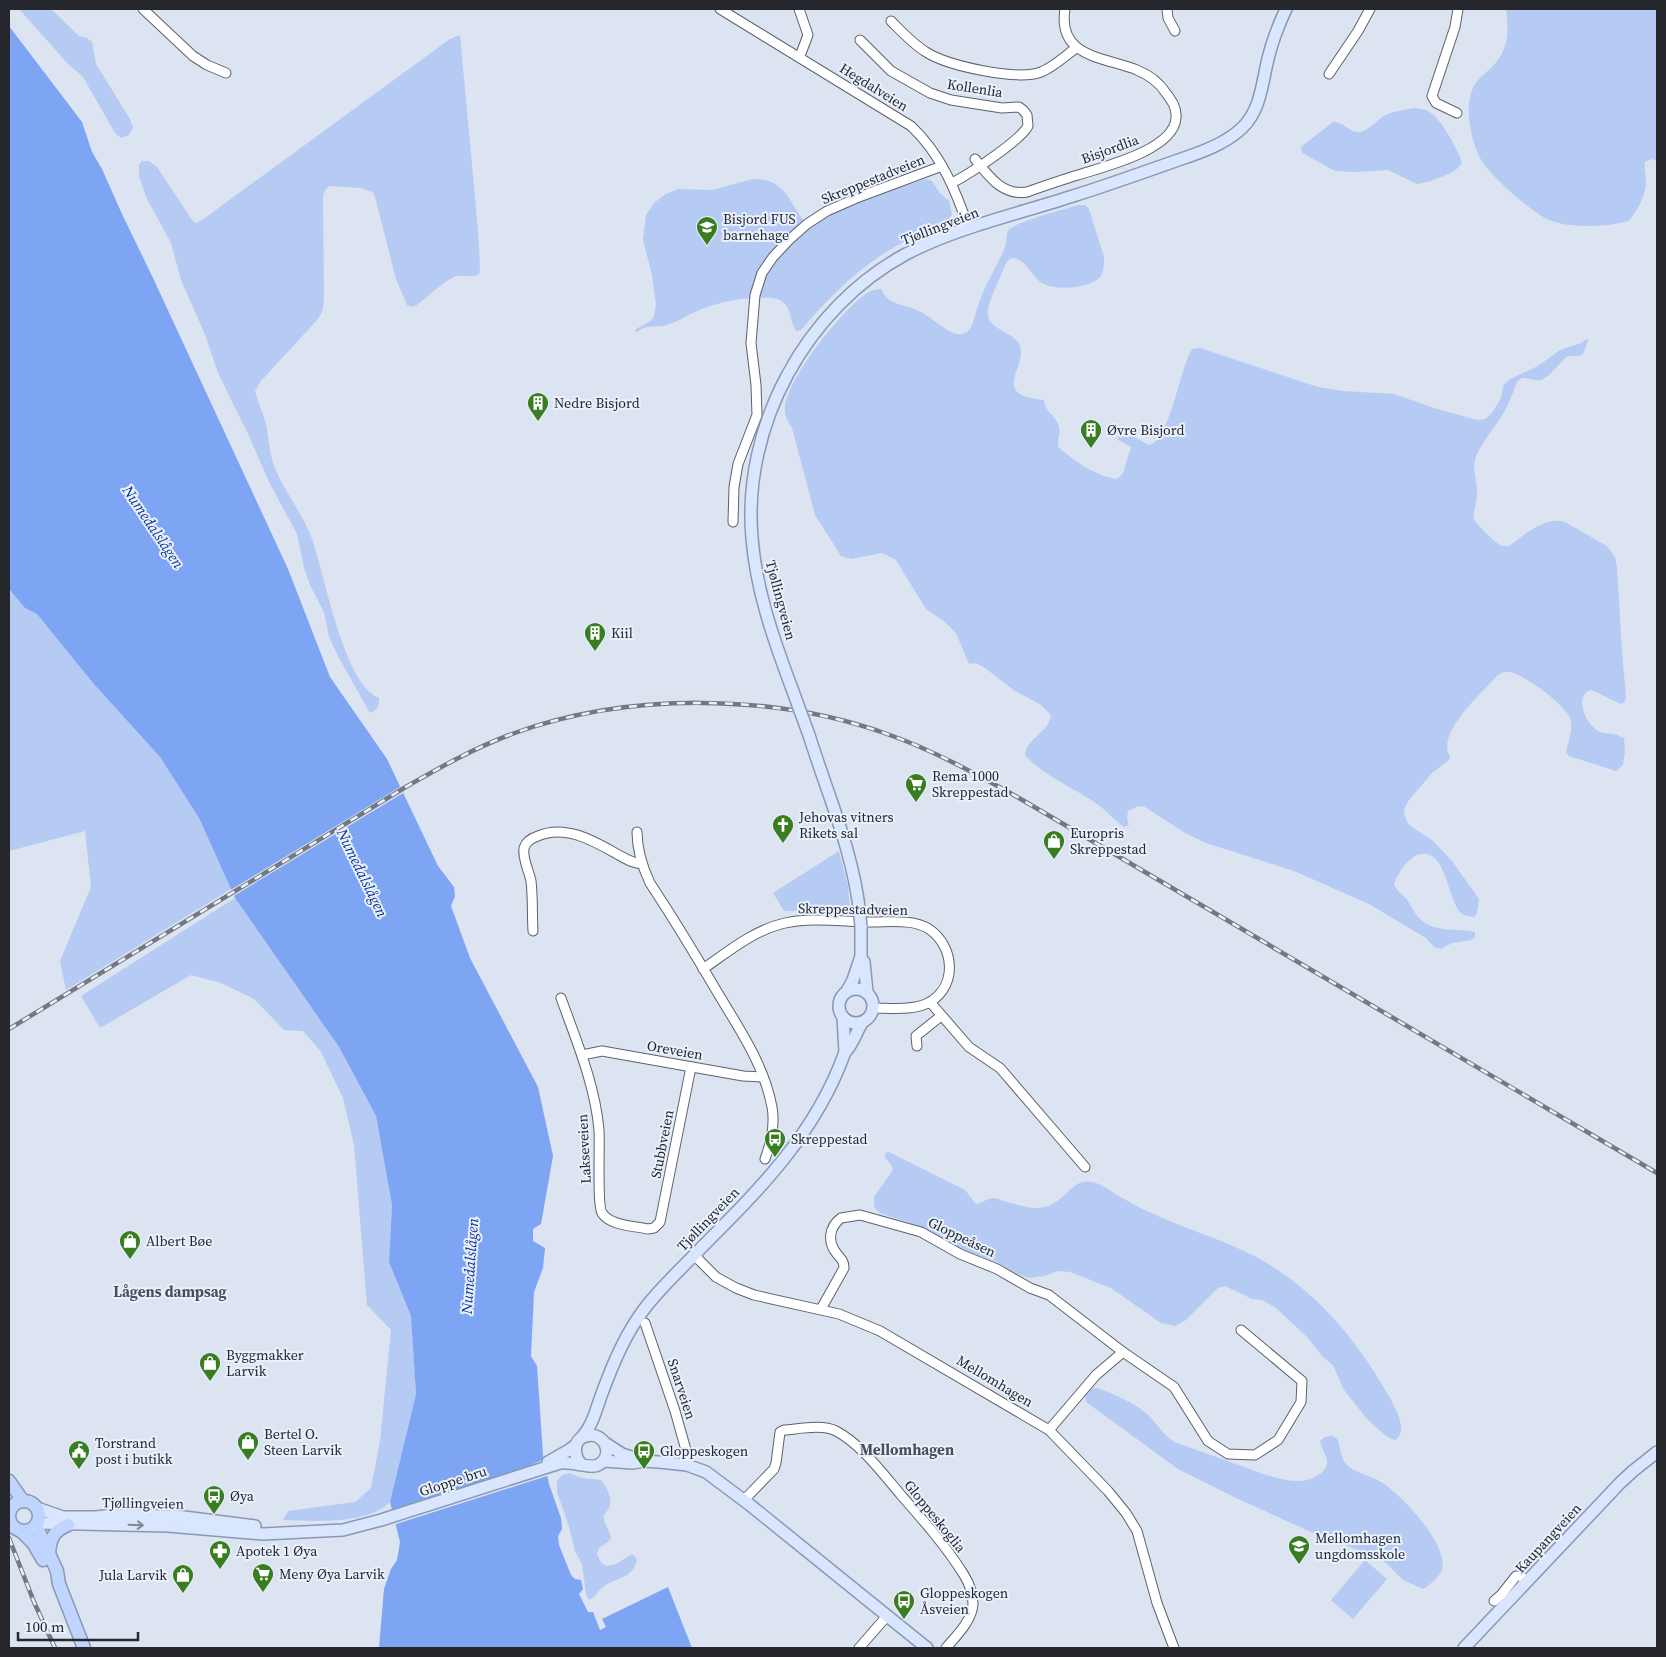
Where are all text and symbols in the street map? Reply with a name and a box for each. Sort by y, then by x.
street label: Hegdalveien [836,58,913,116]
street label: Kollenlia [946,74,1005,102]
street label: Bisjordlia [1078,129,1142,169]
street label: Skreppestadveien [818,149,928,209]
street label: Tjøllingveien [898,202,982,250]
place label: Bisjord FUS barnehage [723,209,796,245]
school or university icon: Bisjord FUS barnehage [695,215,719,246]
building icon: Nedre Bisjord [526,391,550,422]
place label: Nedre Bisjord [554,393,640,413]
building icon: Øvre Bisjord [1079,418,1103,449]
place label: Øvre Bisjord [1107,420,1185,440]
water label: Numedalslågen [117,480,189,573]
street label: Tjøllingveien [761,558,801,643]
building icon: Kiil [583,621,607,652]
place label: Kiil [611,623,633,643]
place label: Rema 1000 Skreppestad [932,766,1009,802]
supermarket icon: Rema 1000 Skreppestad [904,772,928,803]
place label: Jehovas vitners Rikets sal [798,807,894,843]
church icon: Jehovas vitners Rikets sal [771,813,795,844]
place label: Europris Skreppestad [1070,823,1147,859]
water label: Numedalslågen [332,824,393,921]
shop icon: Europris Skreppestad [1042,829,1066,860]
street label: Skreppestadveien [798,898,909,920]
street label: Oreveien [645,1035,705,1065]
street label: Stubbveien [646,1107,679,1180]
street label: Lakseveien [572,1113,596,1184]
bus stop icon: Skreppestad [763,1127,787,1158]
place label: Skreppestad [791,1129,868,1149]
street label: Tjøllingveien [672,1182,744,1255]
street label: Gloppeåsen [925,1212,1000,1262]
water label: Numedalslågen [456,1217,483,1316]
shop icon: Albert Bøe [118,1229,142,1260]
place label: Albert Bøe [146,1231,212,1251]
district label: Lågens dampsag [113,1281,227,1302]
place label: Byggmakker Larvik [226,1345,304,1381]
street label: Mellomhagen [953,1350,1038,1412]
shop icon: Byggmakker Larvik [198,1351,222,1382]
street label: Snarveien [663,1356,701,1422]
place label: Bertel O. Steen Larvik [264,1424,342,1460]
shop icon: Bertel O. Steen Larvik [236,1430,260,1461]
place label: Torstrand post i butikk [95,1433,173,1469]
public building icon: Torstrand post i butikk [67,1439,91,1470]
bus stop icon: Gloppeskogen [632,1439,656,1470]
district label: Mellomhagen [860,1439,954,1460]
place label: Gloppeskogen [660,1441,749,1461]
street label: Gloppe bru [417,1461,489,1501]
street label: Gloppeskoglia [899,1475,971,1557]
bus stop icon: Øya [202,1484,226,1515]
place label: Øya [230,1486,255,1506]
street label: Tjøllingveien [102,1492,185,1514]
street label: Kaupangveien [1510,1498,1586,1577]
one-way arrow [128,1520,144,1530]
place label: Mellomhagen ungdomsskole [1315,1528,1405,1564]
school or university icon: Mellomhagen ungdomsskole [1287,1534,1311,1565]
pharmacy icon: Apotek 1 Øya [208,1539,232,1570]
place label: Apotek 1 Øya [236,1541,318,1561]
supermarket icon: Meny Øya Larvik [251,1562,275,1593]
shop icon: Jula Larvik [171,1563,195,1594]
place label: Meny Øya Larvik [279,1564,385,1584]
place label: Jula Larvik [98,1565,167,1585]
place label: Gloppeskogen Åsveien [920,1583,1009,1619]
bus stop icon: Gloppeskogen Åsveien [892,1589,916,1620]
scale bar [18,1610,138,1642]
text: 100 m [25,1616,65,1637]

